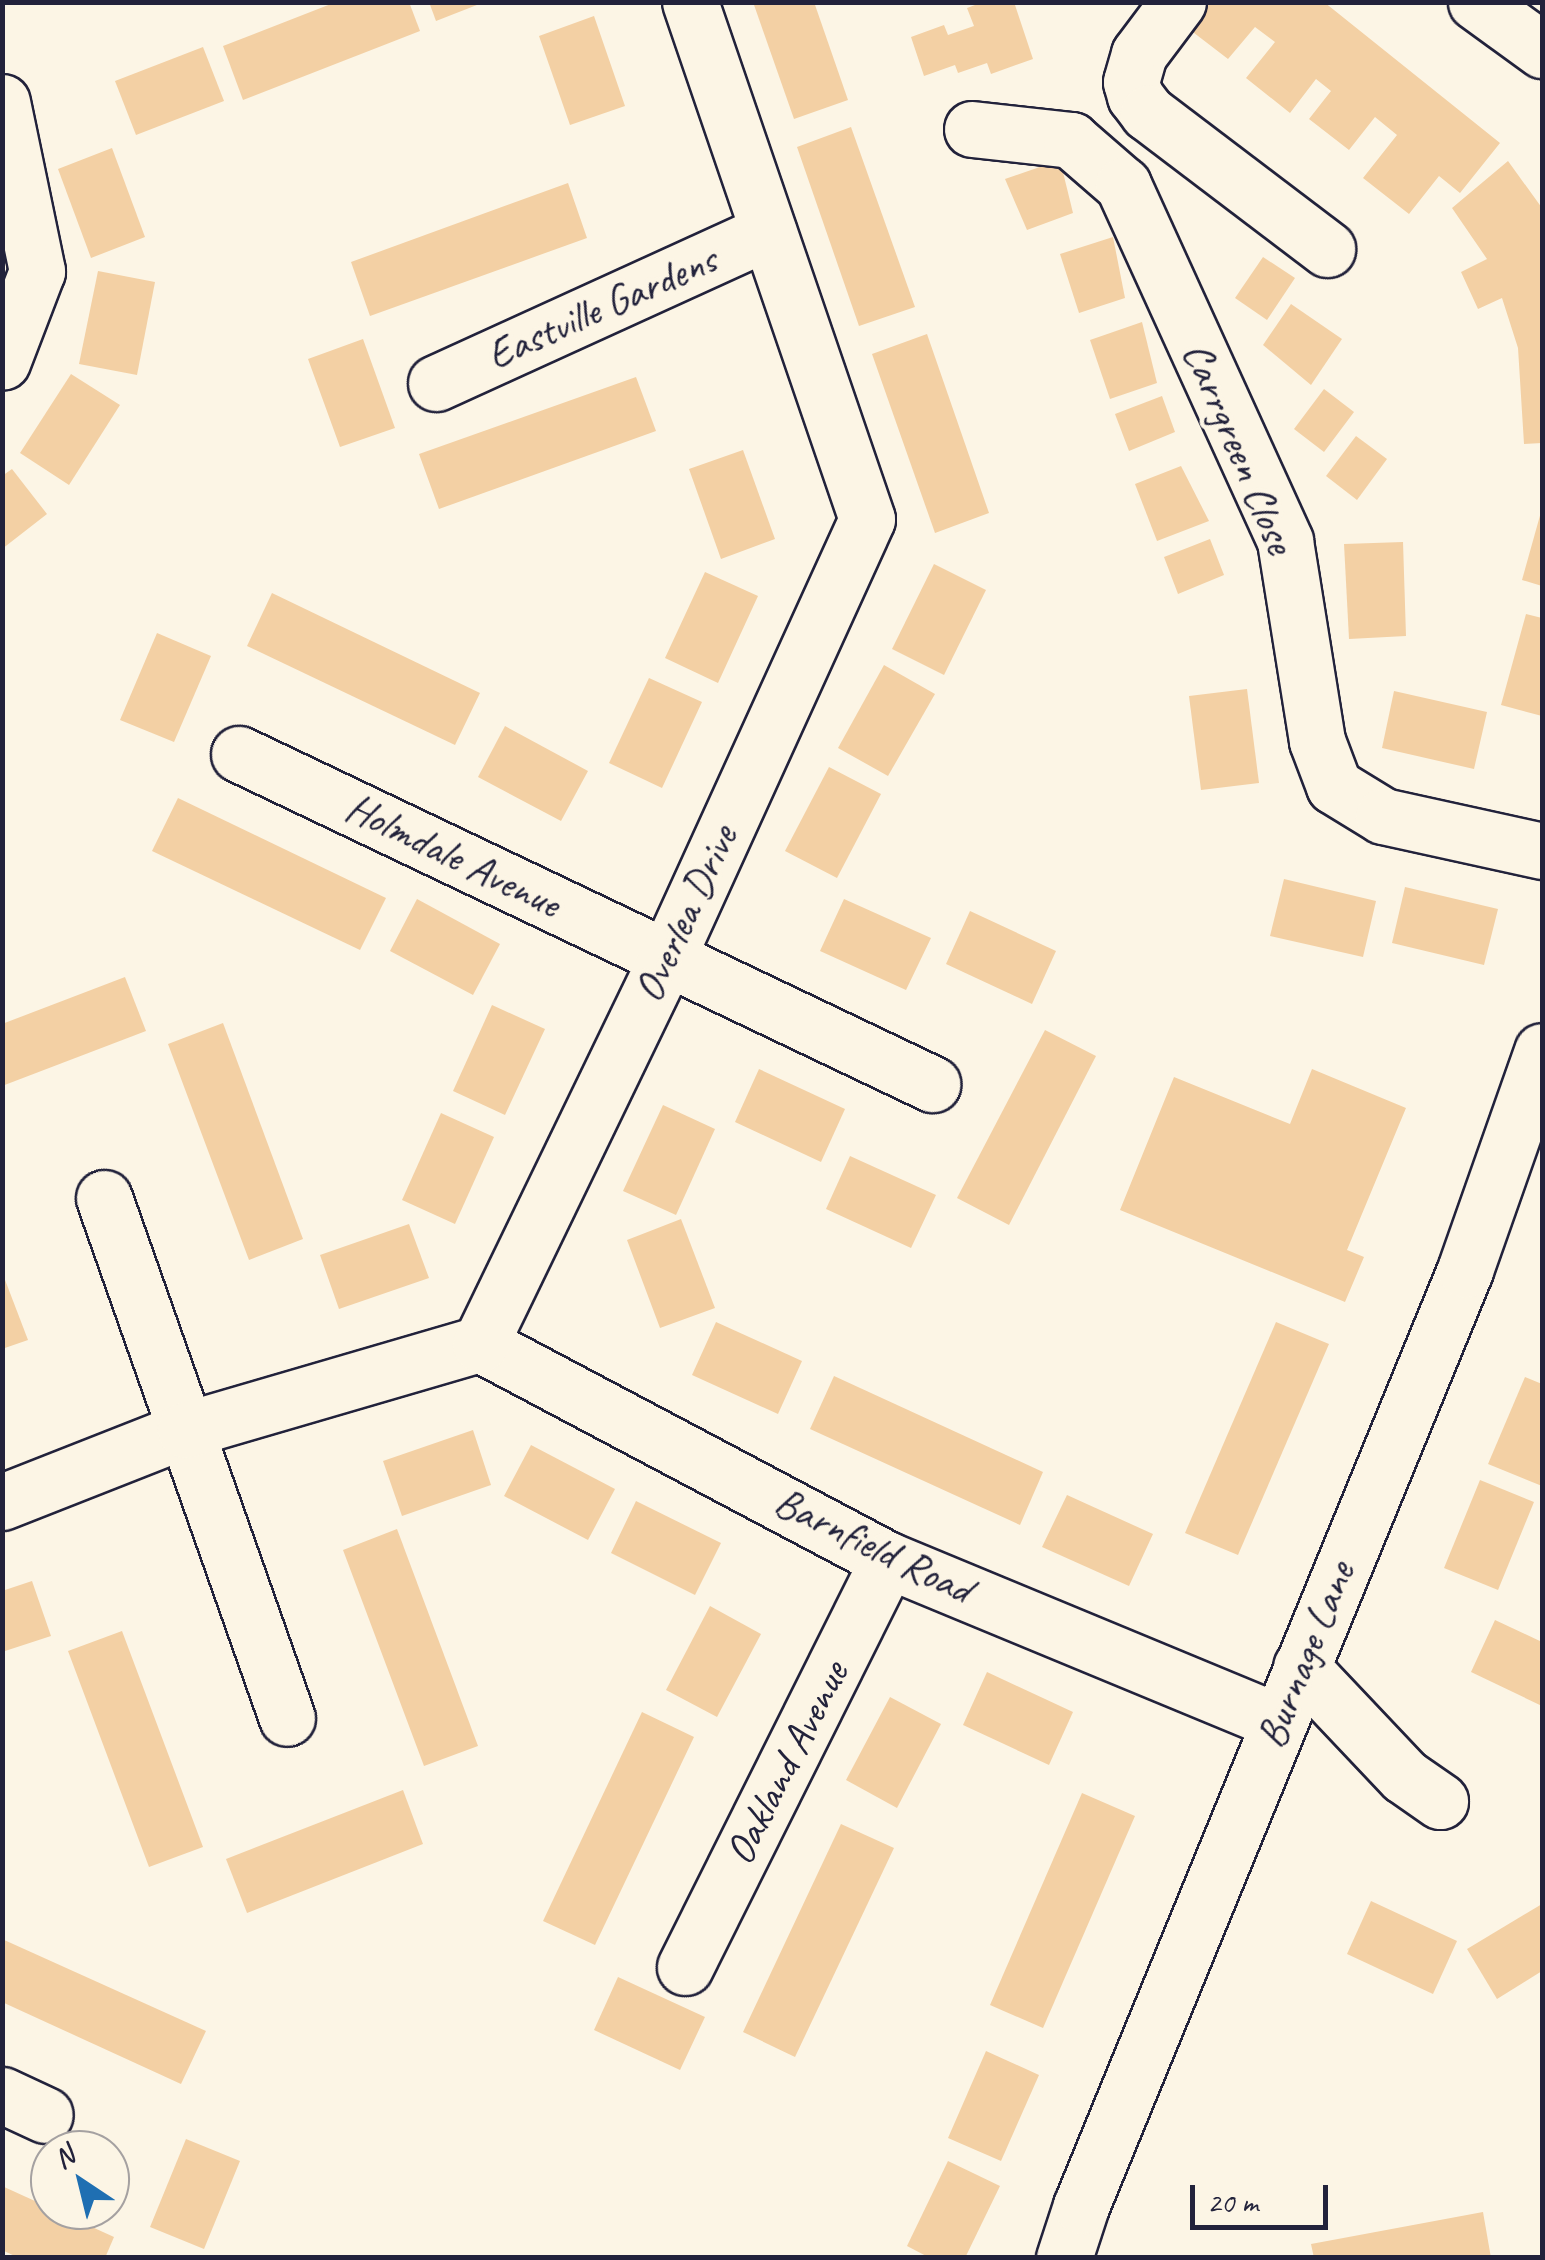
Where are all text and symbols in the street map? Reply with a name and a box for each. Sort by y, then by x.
street label: Eastville Gardens [479,235,725,381]
street label: Carrgreen Close [1171,335,1305,561]
street label: Holmdale Avenue [338,782,568,930]
street label: Overlea Drive [623,818,749,1010]
street label: Barnfield Road [767,1477,979,1615]
street label: Burnage Lane [1246,1555,1366,1755]
street label: Oakland Avenue [714,1653,860,1873]
north arrow [30,2130,130,2230]
text: N [47,2137,81,2176]
scale bar [1195,2165,1332,2227]
text: 20 m [1207,2183,1258,2221]

